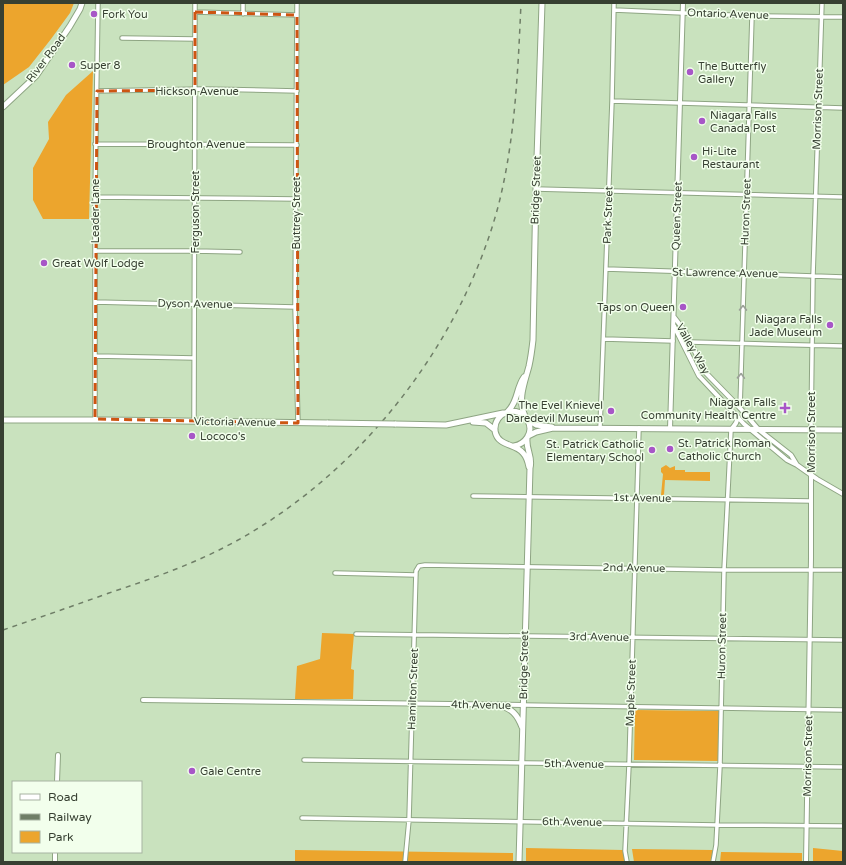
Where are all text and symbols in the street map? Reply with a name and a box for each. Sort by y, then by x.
street label: Ontario Avenue [687,6,769,22]
place label: Fork You [102,8,148,21]
marker: Fork You [89,9,99,19]
street label: River Road [24,31,68,85]
place label: Super 8 [80,59,121,72]
marker: Super 8 [67,60,77,70]
place label: The Butterfly Gallery [698,60,766,86]
marker: The Butterfly Gallery [685,67,695,77]
street label: Morrison Street [810,68,826,150]
street label: Hickson Avenue [155,85,239,98]
place label: Niagara Falls Canada Post [710,109,777,135]
marker: Niagara Falls Canada Post [697,116,707,126]
street label: Broughton Avenue [147,138,245,151]
place label: Hi-Lite Restaurant [702,145,760,171]
marker: Hi-Lite Restaurant [689,152,699,162]
street label: Bridge Street [528,155,544,225]
street label: Ferguson Street [189,170,202,254]
street label: Buttrey Street [290,176,303,250]
street label: Huron Street [738,178,754,246]
street label: Leader Lane [89,179,102,243]
street label: Queen Street [669,181,685,251]
street label: Park Street [600,186,616,244]
place label: Great Wolf Lodge [52,257,144,270]
marker: Great Wolf Lodge [39,258,49,268]
street label: St Lawrence Avenue [672,266,778,280]
street label: Dyson Avenue [157,297,233,311]
place label: Taps on Queen [597,301,675,314]
marker: Taps on Queen [678,302,688,312]
one-way arrow [739,305,747,311]
place label: Niagara Falls Jade Museum [749,313,822,339]
marker: Niagara Falls Jade Museum [825,320,835,330]
street label: Valley Way [673,321,713,377]
one-way arrow [737,373,746,379]
street label: Morrison Street [805,391,818,473]
place label: Niagara Falls Community Health Centre [641,396,776,422]
place label: The Evel Knievel Daredevil Museum [506,399,603,425]
marker: Niagara Falls Community Health Centre [779,402,791,414]
marker: The Evel Knievel Daredevil Museum [606,406,616,416]
street label: Victoria Avenue [194,415,276,429]
place label: Lococo's [200,430,246,443]
marker: Lococo's [187,431,197,441]
place label: St. Patrick Roman Catholic Church [678,437,771,463]
place label: St. Patrick Catholic Elementary School [546,438,644,464]
marker: St. Patrick Roman Catholic Church [665,444,675,454]
marker: St. Patrick Catholic Elementary School [647,445,657,455]
street label: 1st Avenue [613,491,671,505]
street label: 2nd Avenue [603,561,665,575]
street label: Huron Street [715,613,729,679]
street label: Bridge Street [517,630,531,700]
street label: 3rd Avenue [569,630,629,644]
street label: Hamilton Street [405,648,421,730]
street label: Maple Street [623,659,639,727]
street label: 4th Avenue [451,698,511,712]
street label: Morrison Street [801,715,815,797]
street label: 5th Avenue [544,757,604,771]
place label: Gale Centre [200,765,261,778]
marker: Gale Centre [187,766,197,776]
legend [12,781,142,853]
text: Road [48,790,78,804]
text: Railway [48,810,92,824]
street label: 6th Avenue [542,815,602,829]
text: Park [48,830,74,844]

